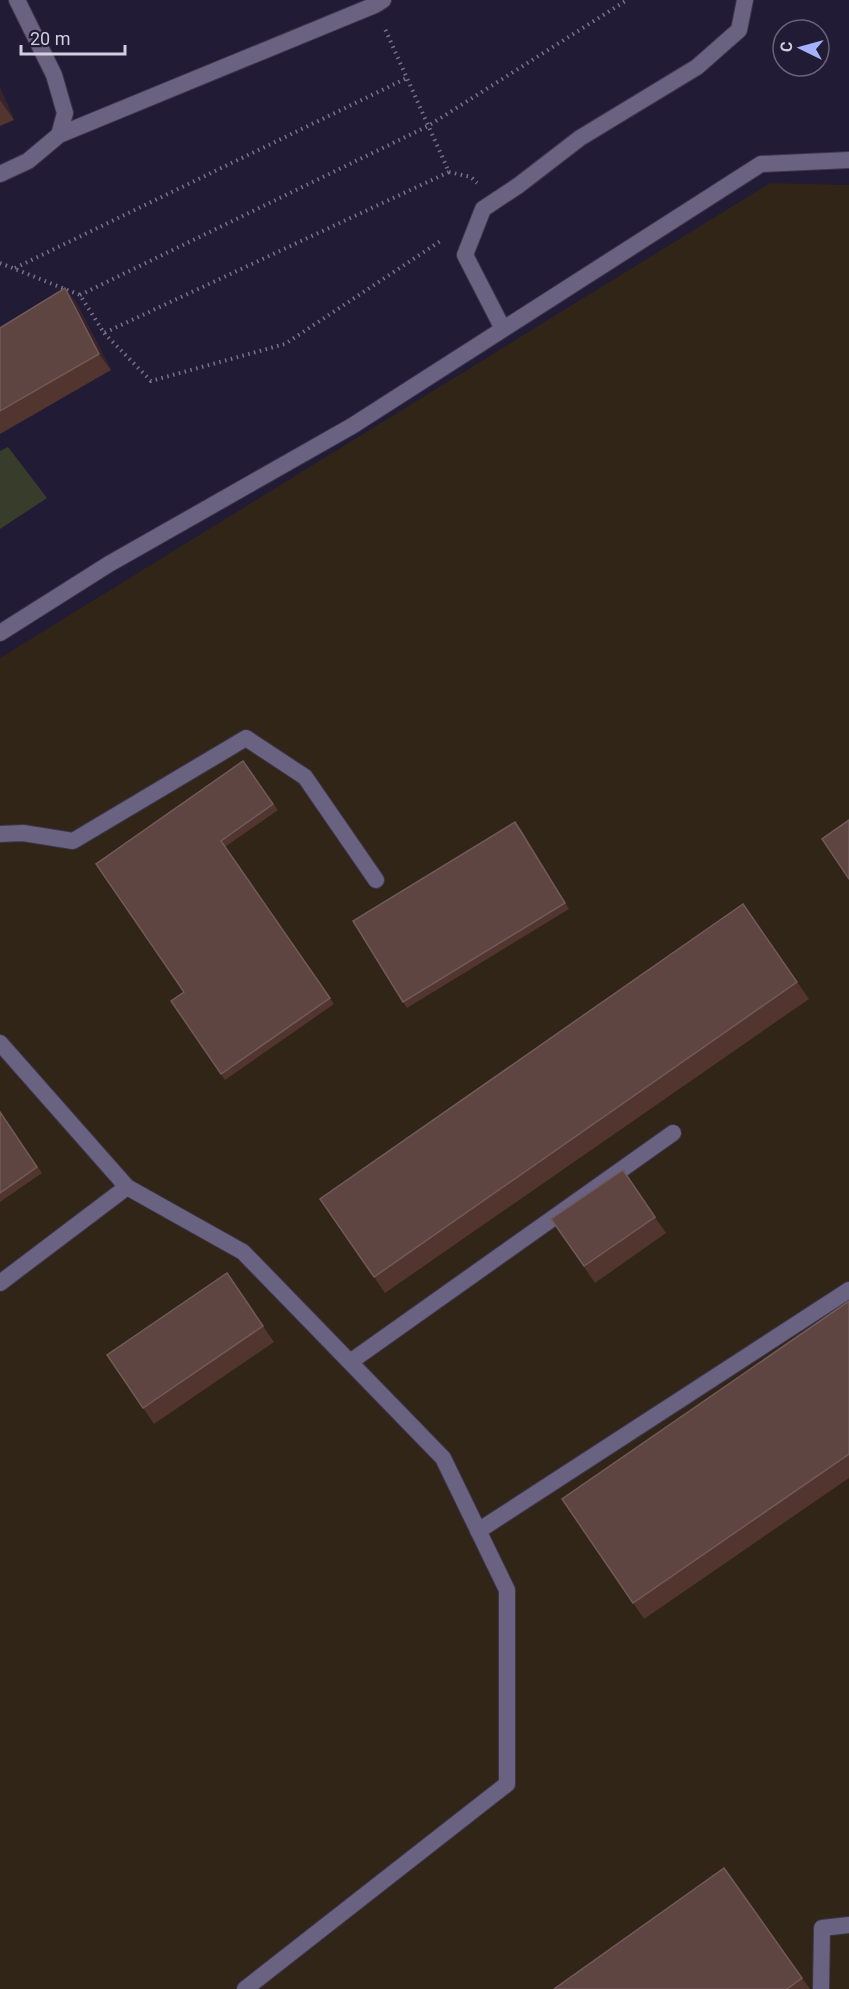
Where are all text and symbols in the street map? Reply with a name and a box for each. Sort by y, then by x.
scale bar [21,18,124,56]
north arrow [771,18,831,78]
text: 20 m [30,28,70,49]
text: С [777,41,796,53]

